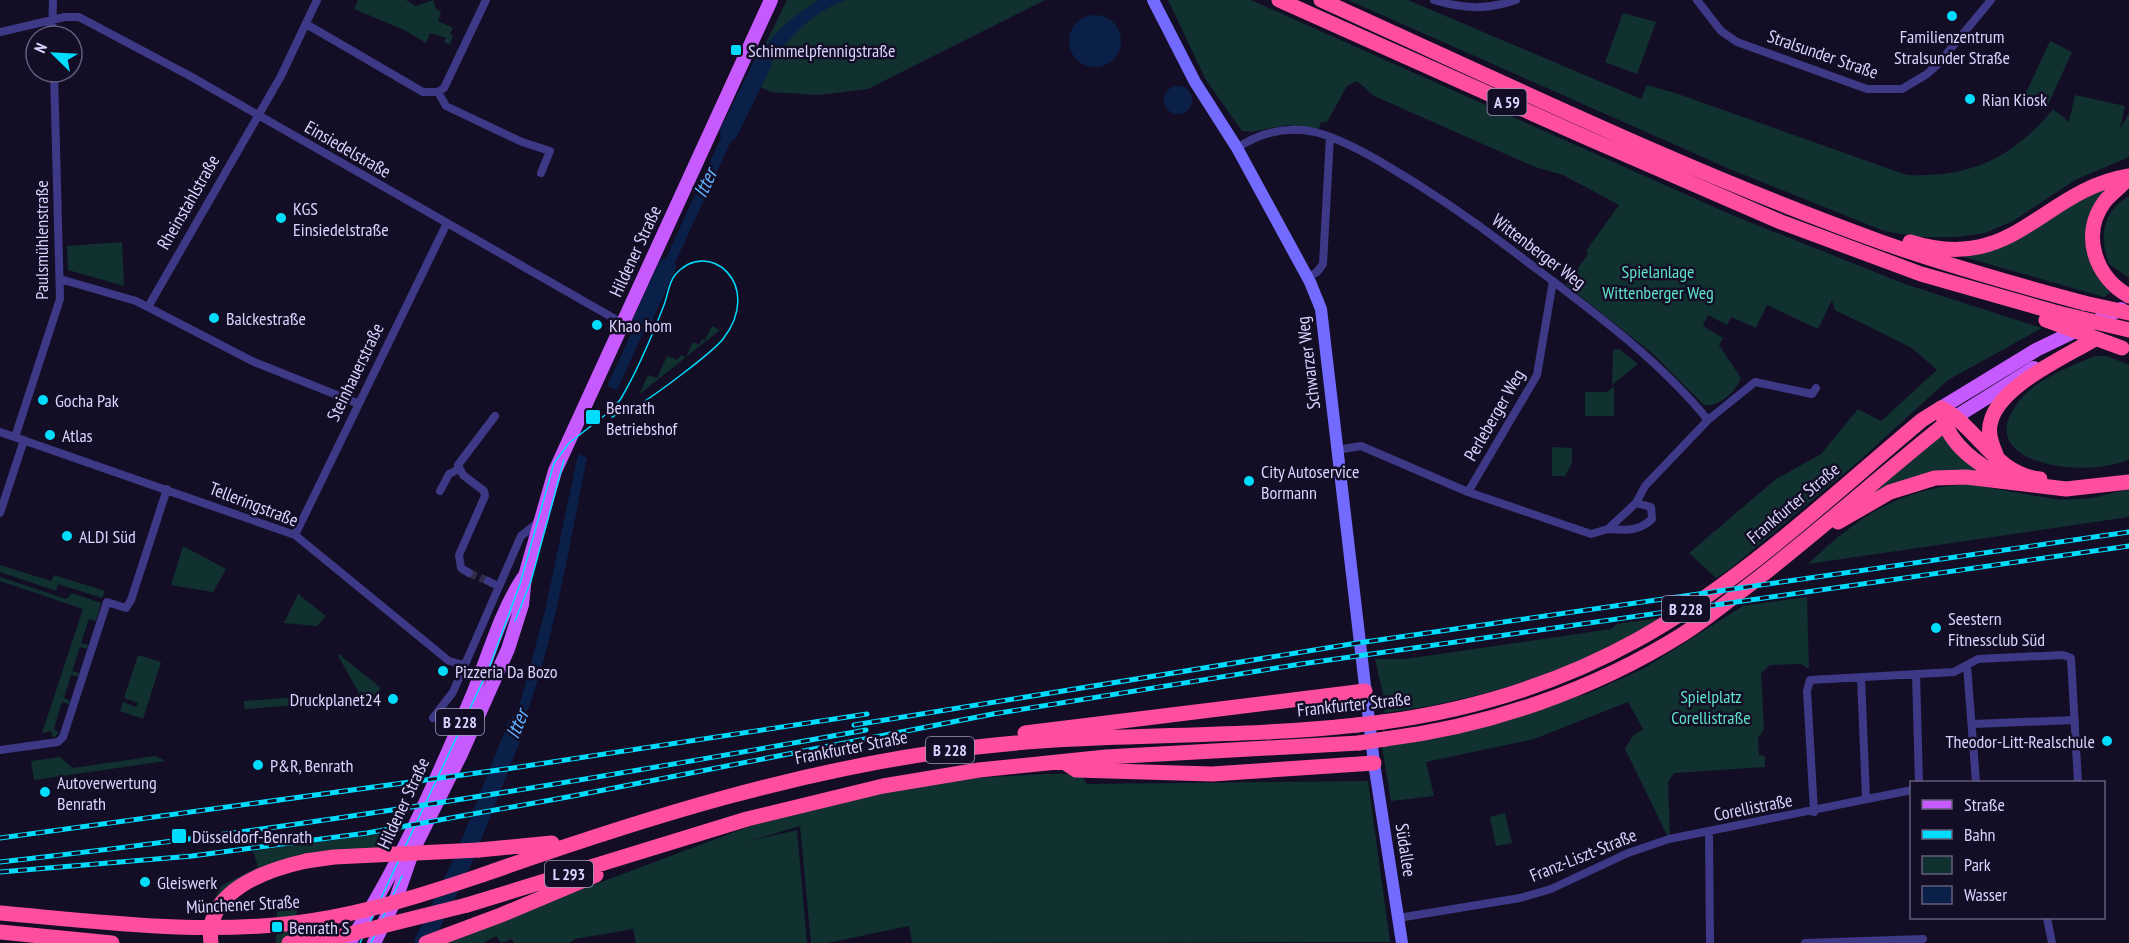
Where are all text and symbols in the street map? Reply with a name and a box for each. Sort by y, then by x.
marker: Familienzentrum Stralsunder Straße [1945,9,1959,23]
north arrow [24,24,84,84]
street label: Stralsunder Straße [1765,24,1881,84]
place label: Familienzentrum Stralsunder Straße [1894,25,2010,69]
place label: Schimmelpfennigstraße [748,39,895,62]
text: N [29,40,51,56]
marker: Schimmelpfennigstraße [729,43,743,57]
place label: Rian Kiosk [1982,88,2047,111]
road number: A 59 [1488,89,1526,115]
marker: Rian Kiosk [1963,92,1977,106]
street label: Einsiedelstraße [301,115,395,183]
street label: Rheinstahlstraße [152,151,224,253]
water label: Itter [687,162,724,202]
street label: Paulsmühlenstraße [30,180,53,300]
place label: KGS Einsiedelstraße [293,197,389,241]
street label: Hildener Straße [604,202,666,300]
street label: Wittenberger Weg [1488,208,1590,294]
marker: KGS Einsiedelstraße [274,211,288,225]
park label: Spielanlage Wittenberger Weg [1602,260,1714,304]
place label: Balckestraße [226,307,306,330]
marker: Balckestraße [207,311,221,325]
place label: Khao hom [609,314,672,337]
street label: Schwarzer Weg [1291,315,1325,411]
marker: Khao hom [590,318,604,332]
street label: Steinhauerstraße [321,319,389,425]
street label: Perleberger Weg [1459,365,1529,465]
place label: Gocha Pak [55,389,119,412]
marker: Gocha Pak [36,393,50,407]
place label: Benrath Betriebshof [606,396,679,440]
marker: Benrath Betriebshof [584,408,602,426]
place label: Atlas [62,424,93,447]
marker: Atlas [43,428,57,442]
street label: Frankfurter Straße [1742,457,1844,549]
place label: City Autoservice Bormann [1261,460,1359,504]
marker: City Autoservice Bormann [1242,474,1256,488]
street label: Telleringstraße [206,477,302,531]
place label: ALDI Süd [79,525,136,548]
marker: ALDI Süd [60,529,74,543]
road number: B 228 [1662,596,1710,622]
place label: Seestern Fitnessclub Süd [1948,607,2045,651]
marker: Seestern Fitnessclub Süd [1929,621,1943,635]
place label: Pizzeria Da Bozo [455,660,558,683]
marker: Pizzeria Da Bozo [436,664,450,678]
park label: Spielplatz Corellistraße [1671,685,1751,729]
street label: Frankfurter Straße [1296,687,1412,721]
place label: Druckplanet24 [290,688,381,711]
marker: Druckplanet24 [386,692,400,706]
water label: Itter [499,703,535,742]
road number: B 228 [436,709,484,735]
street label: Frankfurter Straße [793,725,909,769]
place label: Theodor-Litt-Realschule [1946,730,2095,753]
marker: Theodor-Litt-Realschule [2100,734,2114,748]
road number: B 228 [926,737,974,763]
place label: P&R, Benrath [270,754,353,777]
street label: Hildener Straße [372,754,434,852]
marker: P&R, Benrath [251,758,265,772]
place label: Autoverwertung Benrath [57,771,157,815]
legend [1910,781,2105,919]
marker: Autoverwertung Benrath [38,785,52,799]
street label: Corellistraße [1712,788,1794,826]
text: Straße [1964,793,2005,816]
street label: Südallee [1390,822,1422,878]
street label: Franz-Liszt-Straße [1526,823,1640,887]
text: Bahn [1964,823,1996,846]
place label: Düsseldorf-Benrath [192,825,312,848]
marker: Düsseldorf-Benrath [170,827,188,845]
text: Park [1964,853,1991,876]
road number: L 293 [545,861,593,887]
place label: Gleiswerk [157,871,217,894]
marker: Gleiswerk [138,875,152,889]
text: Wasser [1964,883,2007,906]
street label: Münchener Straße [185,890,301,918]
place label: Benrath S [289,916,350,939]
marker: Benrath S [270,920,284,934]

